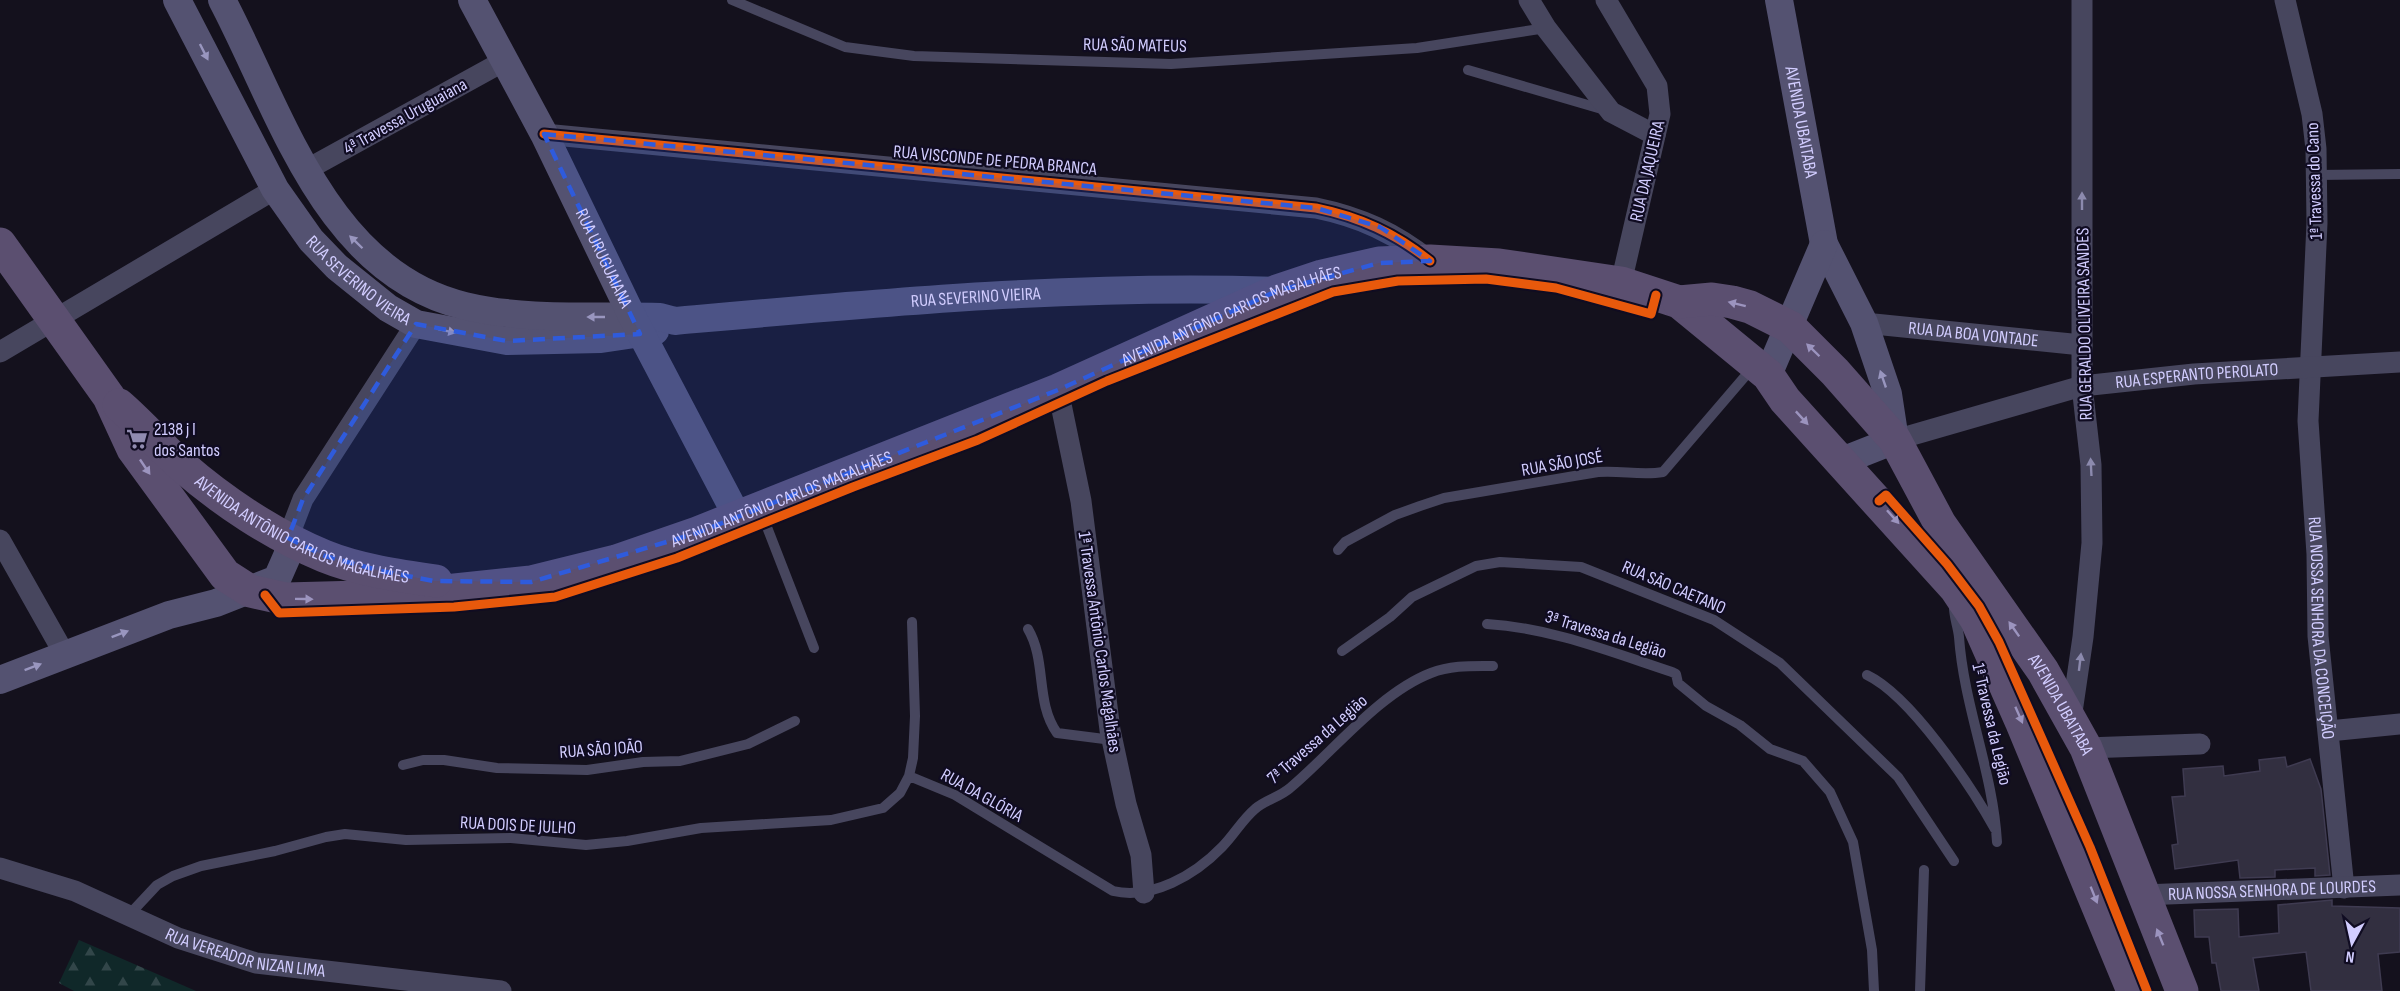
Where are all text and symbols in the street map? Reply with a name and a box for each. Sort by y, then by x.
street label: RUA SÃO MATEUS [1083,34,1187,57]
one-way arrow [199,44,209,61]
street label: AVENIDA UBAITABA [1780,64,1822,180]
street label: 4ª Travessa Uruguaiana [340,74,471,159]
street label: RUA DA JAQUEIRA [1626,118,1669,224]
street label: 1ª Travessa do Cano [2302,122,2327,240]
street label: RUA VISCONDE DE PEDRA BRANCA [892,141,1098,180]
one-way arrow [2077,192,2087,211]
street label: RUA URUGUAIANA [571,205,637,312]
street label: RUA GERALDO OLIVEIRA SANDES [2072,227,2097,421]
street label: RUA SEVERINO VIEIRA [301,231,415,330]
one-way arrow [349,235,364,249]
street label: AVENIDA ANTÔNIO CARLOS MAGALHÃES [1117,262,1344,371]
street label: RUA SEVERINO VIEIRA [910,283,1041,312]
one-way arrow [1728,298,1746,308]
one-way arrow [587,312,606,322]
street label: RUA DA BOA VONTADE [1907,318,2040,352]
one-way arrow [438,327,457,336]
one-way arrow [1807,344,1821,358]
street label: RUA ESPERANTO PEROLATO [2114,359,2279,393]
one-way arrow [1878,370,1888,388]
one-way arrow [1795,411,1809,425]
place label: 2138 j l dos Santos [154,419,220,461]
supermarket icon: 2138 j l dos Santos [125,427,149,451]
street label: AVENIDA ANTÔNIO CARLOS MAGALHÃES [667,446,896,553]
street label: RUA SÃO JOSÉ [1520,446,1604,481]
one-way arrow [2086,458,2095,477]
one-way arrow [139,459,150,475]
street label: AVENIDA ANTÔNIO CARLOS MAGALHÃES [190,470,411,588]
one-way arrow [1886,509,1899,524]
street label: RUA NOSSA SENHORA DA CONCEIÇÃO [2303,516,2339,740]
street label: 1ª Travessa Antônio Carlos Magalhães [1074,530,1125,754]
street label: RUA SÃO CAETANO [1619,556,1729,619]
one-way arrow [294,594,313,604]
street label: 3ª Travessa da Legião [1543,606,1669,663]
one-way arrow [2009,621,2020,637]
one-way arrow [111,629,129,638]
street label: AVENIDA UBAITABA [2023,649,2098,758]
one-way arrow [2076,652,2085,671]
street label: 1ª Travessa da Legião [1967,661,2016,787]
one-way arrow [24,662,42,672]
street label: 7ª Travessa da Legião [1263,690,1372,788]
one-way arrow [2014,707,2023,724]
street label: RUA SÃO JOÃO [559,736,643,763]
street label: RUA DA GLÓRIA [937,764,1027,827]
street label: RUA DOIS DE JULHO [460,812,576,839]
street label: RUA NOSSA SENHORA DE LOURDES [2168,876,2377,905]
one-way arrow [2089,887,2099,905]
north arrow [2322,913,2382,973]
street label: RUA VEREADOR NIZAN LIMA [162,924,327,982]
one-way arrow [2155,928,2164,946]
text: N [2345,946,2356,966]

